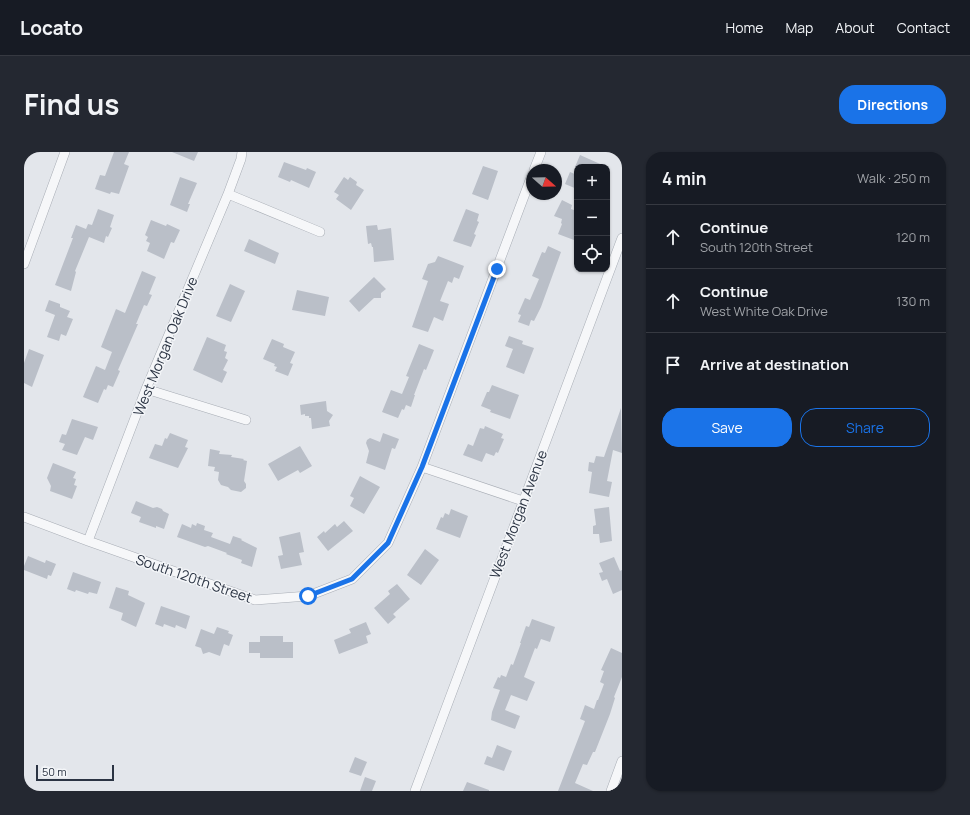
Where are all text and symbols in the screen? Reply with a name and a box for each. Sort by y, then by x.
text: Locato [20,15,83,41]
text: Home [726,18,763,37]
text: Map [785,18,813,37]
text: About [835,18,875,37]
text: Contact [897,18,950,37]
text: Find us [24,85,119,123]
button: Directions [839,85,946,124]
north arrow [526,164,562,200]
map controls [574,164,610,272]
button: + [574,164,610,200]
text: 4 min [662,167,706,190]
text: Walk · 250 m [857,169,930,187]
button: − [574,200,610,236]
text: Continue [700,217,768,238]
icon: ahead [662,226,684,248]
text: 120 m [896,228,930,246]
button: locate [574,236,610,272]
text: South 120th Street [700,238,813,256]
route end [488,260,506,278]
street label: West Morgan Oak Drive [128,274,202,418]
text: Continue [700,281,768,302]
icon: ahead [662,290,684,312]
text: 130 m [896,292,930,310]
text: West White Oak Drive [700,302,828,320]
icon: arrive [662,354,684,376]
text: Arrive at destination [700,354,849,375]
button: Save [662,408,792,447]
button: Share [800,408,930,447]
street label: West Morgan Avenue [485,447,551,581]
street label: South 120th Street [133,549,255,607]
route start [299,587,317,605]
scale bar [36,763,114,782]
text: 50 m [42,764,67,779]

